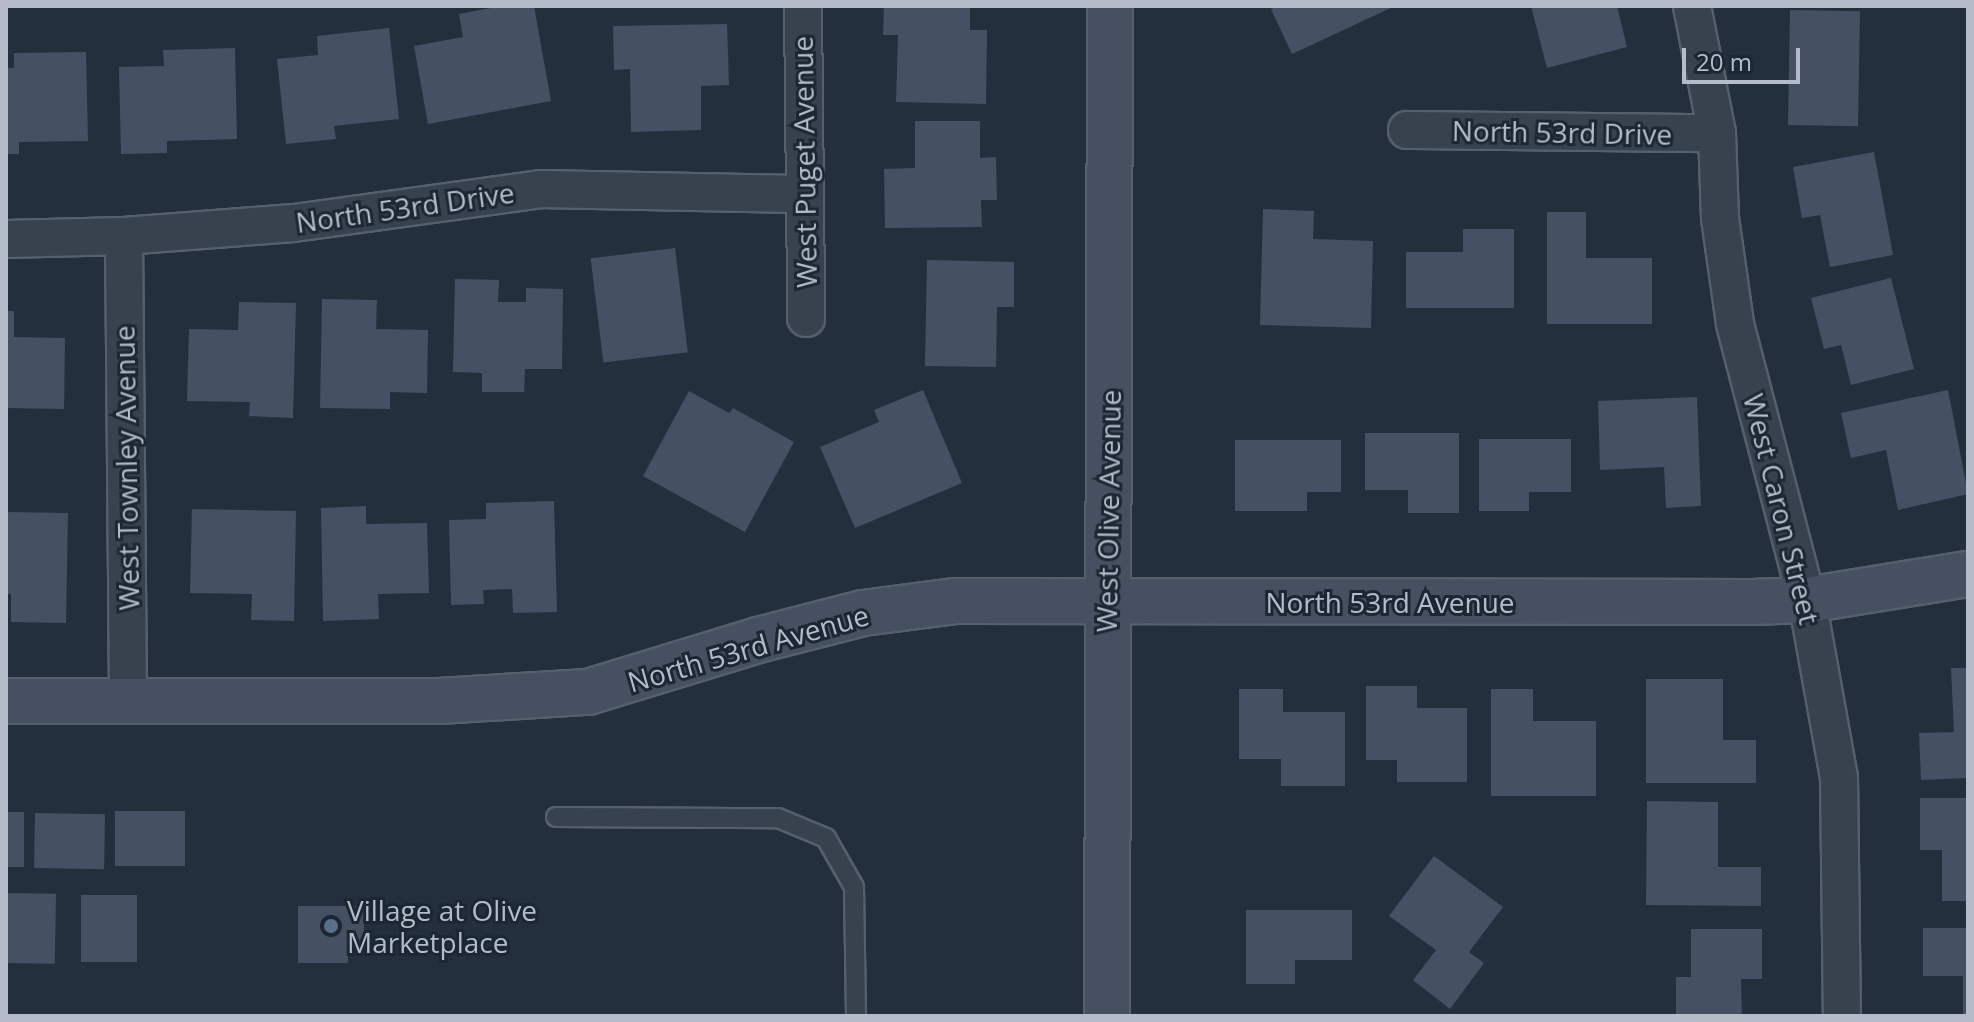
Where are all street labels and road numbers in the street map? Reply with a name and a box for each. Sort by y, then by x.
street label: West Puget Avenue [785,36,823,288]
street label: North 53rd Drive [1452,113,1672,151]
street label: North 53rd Drive [294,175,516,239]
street label: West Townley Avenue [107,325,145,611]
street label: West Olive Avenue [1089,389,1127,633]
street label: West Caron Street [1737,390,1827,628]
street label: North 53rd Avenue [1265,585,1515,619]
street label: North 53rd Avenue [624,598,872,698]

